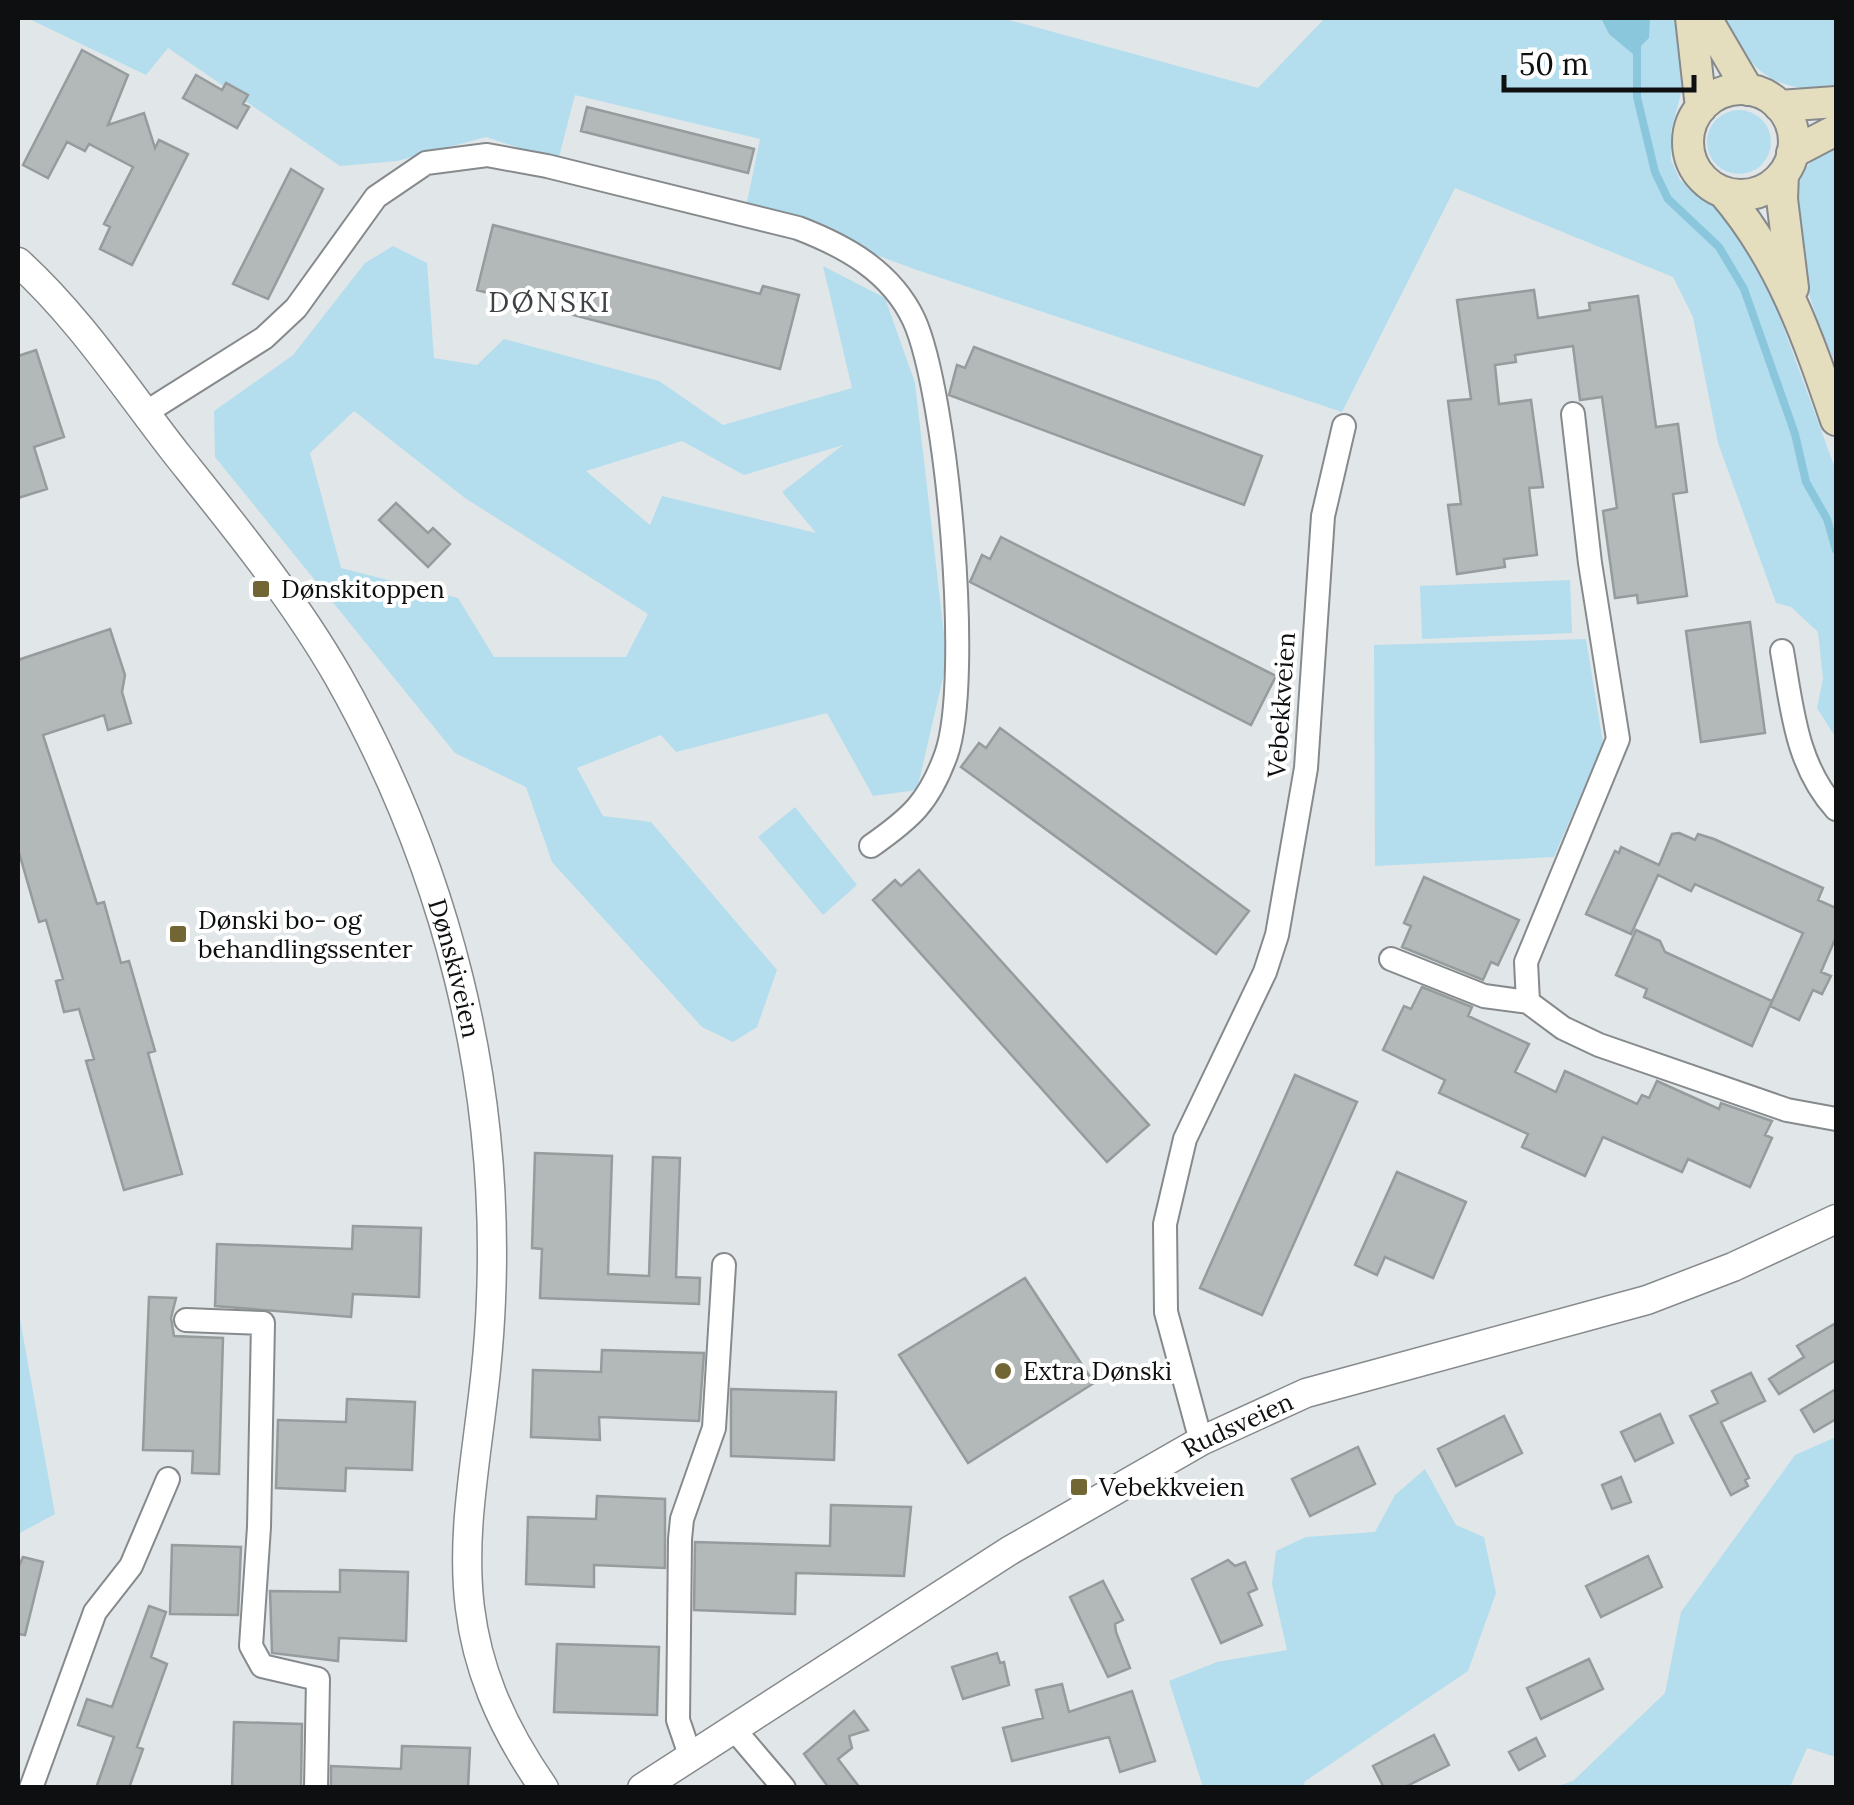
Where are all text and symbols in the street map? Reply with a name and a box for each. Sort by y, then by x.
scale bar [1504,30,1694,92]
text: 50 m [1519,45,1589,83]
district label: DØNSKI [488,284,612,320]
place label: Dønskitoppen [281,573,445,605]
marker: Dønskitoppen [250,578,272,600]
street label: Vebekkveien [1260,631,1302,780]
street label: Dønskiveien [421,895,487,1041]
place label: Dønski bo- og behandlingssenter [198,904,413,965]
marker: Dønski bo- og behandlingssenter [167,923,189,945]
place label: Extra Dønski [1023,1355,1172,1387]
marker: Extra Dønski [992,1360,1014,1382]
street label: Rudsveien [1176,1385,1298,1465]
place label: Vebekkveien [1098,1471,1245,1503]
marker: Vebekkveien [1068,1476,1090,1498]

